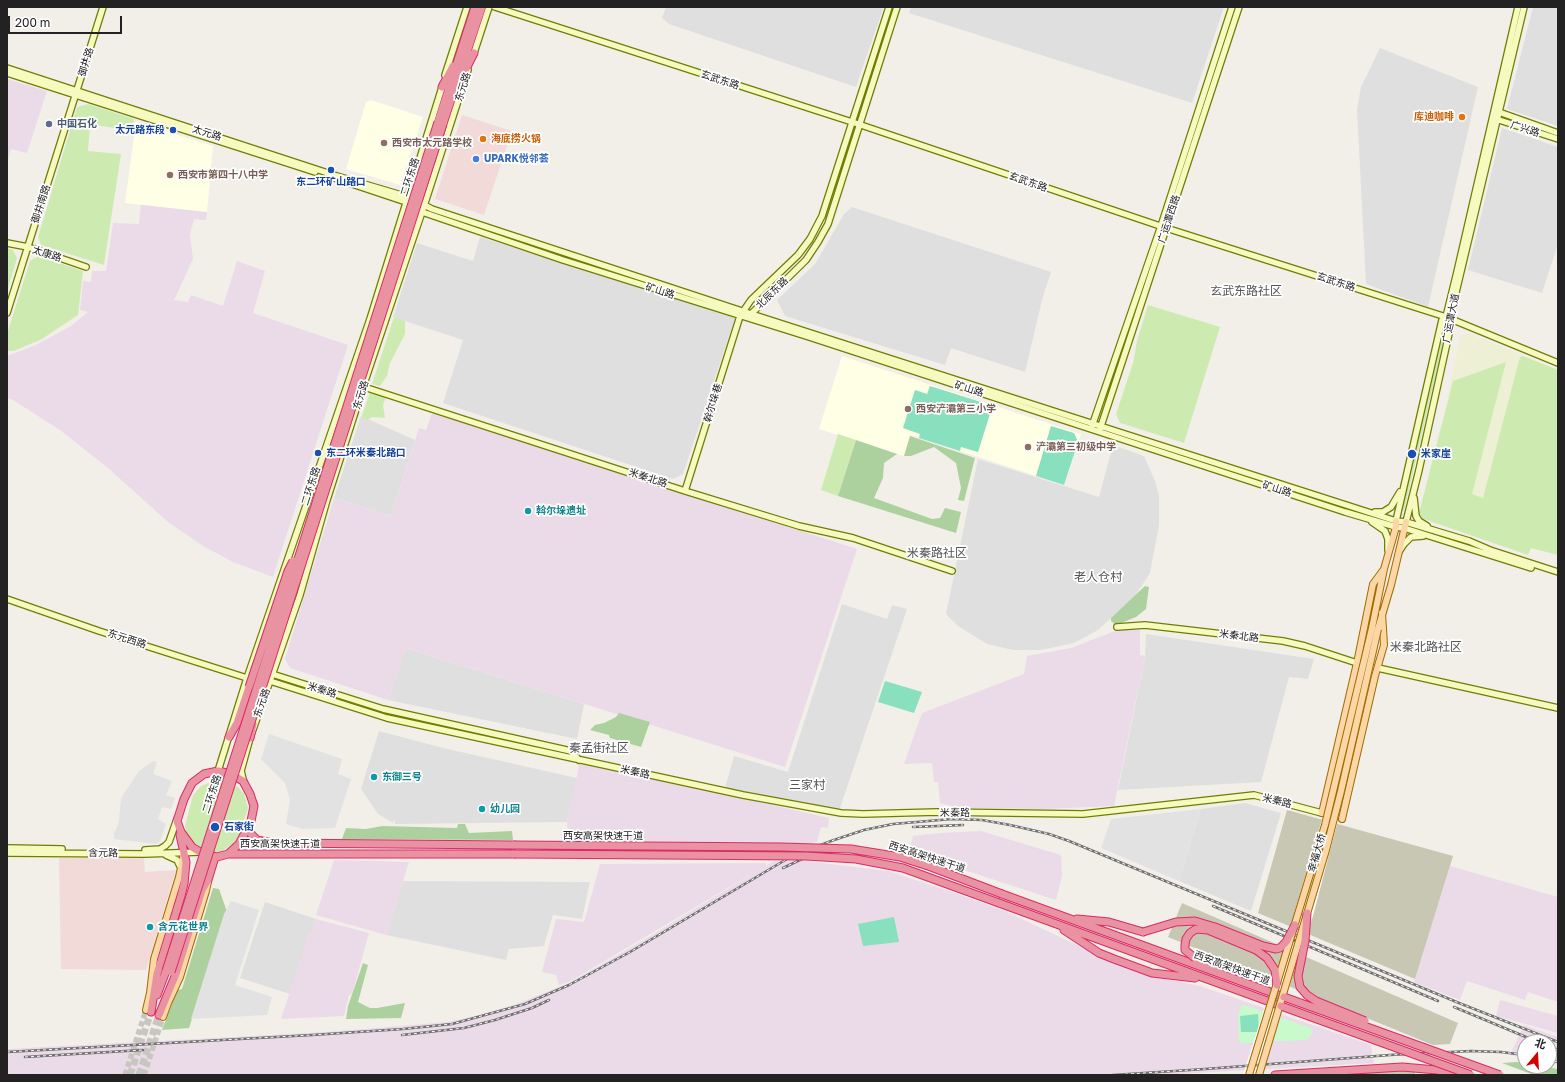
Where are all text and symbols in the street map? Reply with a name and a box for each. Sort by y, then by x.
scale bar [10,8,124,34]
text: 200 m [15,15,50,30]
street label: 御井路 [76,46,96,78]
street label: 玄武东路 [699,68,741,92]
street label: 东元路 [453,71,473,103]
place label: 库迪咖啡 [1414,111,1454,123]
marker: 库迪咖啡 [1457,112,1467,122]
place label: 中国石化 [57,118,97,130]
marker: 中国石化 [44,119,54,129]
street label: 广兴路 [1509,119,1541,139]
street label: 太元路 [191,123,223,143]
place label: 太元路东段 [115,124,165,136]
marker: 太元路东段 [168,125,178,135]
place label: 海底捞火锅 [491,133,541,145]
marker: 海底捞火锅 [478,134,488,144]
place label: 西安市太元路学校 [392,137,472,149]
marker: 西安市太元路学校 [379,138,389,148]
place label: UPARK悦邻荟 [484,153,549,165]
marker: UPARK悦邻荟 [471,154,481,164]
street label: 二环东路 [398,156,422,198]
marker: 东二环矿山路口 [326,165,336,175]
place label: 西安市第四十八中学 [178,169,268,181]
marker: 西安市第四十八中学 [165,170,175,180]
street label: 玄武东路 [1007,170,1049,194]
place label: 东二环矿山路口 [296,176,366,188]
street label: 御井南路 [29,183,53,225]
street label: 广运潭西路 [1156,193,1182,245]
street label: 太康路 [31,244,63,264]
street label: 玄武东路 [1315,270,1357,294]
street label: 北辰东路 [753,275,791,311]
street label: 矿山路 [644,281,676,301]
district label: 玄武东路社区 [1210,284,1282,298]
street label: 广运潭大道 [1440,292,1462,344]
street label: 东元路 [351,379,371,411]
street label: 矿山路 [953,379,985,399]
street label: 幹尔垛巷 [701,382,725,424]
place label: 西安浐灞第三小学 [916,403,996,415]
marker: 西安浐灞第三小学 [903,404,913,414]
place label: 浐灞第三初级中学 [1036,441,1116,453]
marker: 浐灞第三初级中学 [1023,442,1033,452]
place label: 东二环米秦北路口 [326,447,406,459]
marker: 东二环米秦北路口 [313,448,323,458]
marker: 米家崖 [1406,448,1418,460]
place label: 米家崖 [1421,448,1451,460]
street label: 二环东路 [299,465,323,507]
street label: 米秦北路 [627,466,669,490]
street label: 矿山路 [1261,479,1293,499]
place label: 斡尔垛遗址 [536,505,586,517]
marker: 斡尔垛遗址 [523,506,533,516]
district label: 米秦路社区 [907,546,967,560]
district label: 老人仓村 [1074,570,1122,584]
street label: 东元西路 [106,627,148,651]
street label: 米秦北路 [1218,628,1260,644]
district label: 米秦北路社区 [1390,640,1462,654]
street label: 米秦路 [306,680,338,700]
street label: 东元路 [251,687,273,719]
district label: 秦孟街社区 [569,741,629,755]
street label: 米秦路 [619,763,651,781]
place label: 东御三号 [382,771,422,783]
marker: 东御三号 [369,772,379,782]
street label: 二环东路 [200,773,224,815]
district label: 三家村 [789,778,825,792]
street label: 米秦路 [1261,792,1293,810]
place label: 幼儿园 [490,803,520,815]
marker: 幼儿园 [477,804,487,814]
street label: 米秦路 [940,807,970,819]
marker: 石家街 [209,821,221,833]
place label: 石家街 [224,821,254,833]
street label: 西安高架快速干道 [563,830,643,842]
street label: 幸福大桥 [1306,832,1328,874]
street label: 西安高架快速干道 [240,838,320,850]
street label: 西安高架快速干道 [887,839,967,875]
street label: 含元路 [88,847,118,859]
place label: 含元花世界 [158,921,208,933]
marker: 含元花世界 [145,922,155,932]
street label: 西安高架快速干道 [1192,949,1272,987]
north arrow [1517,1034,1557,1074]
text: 北 [1533,1035,1548,1051]

